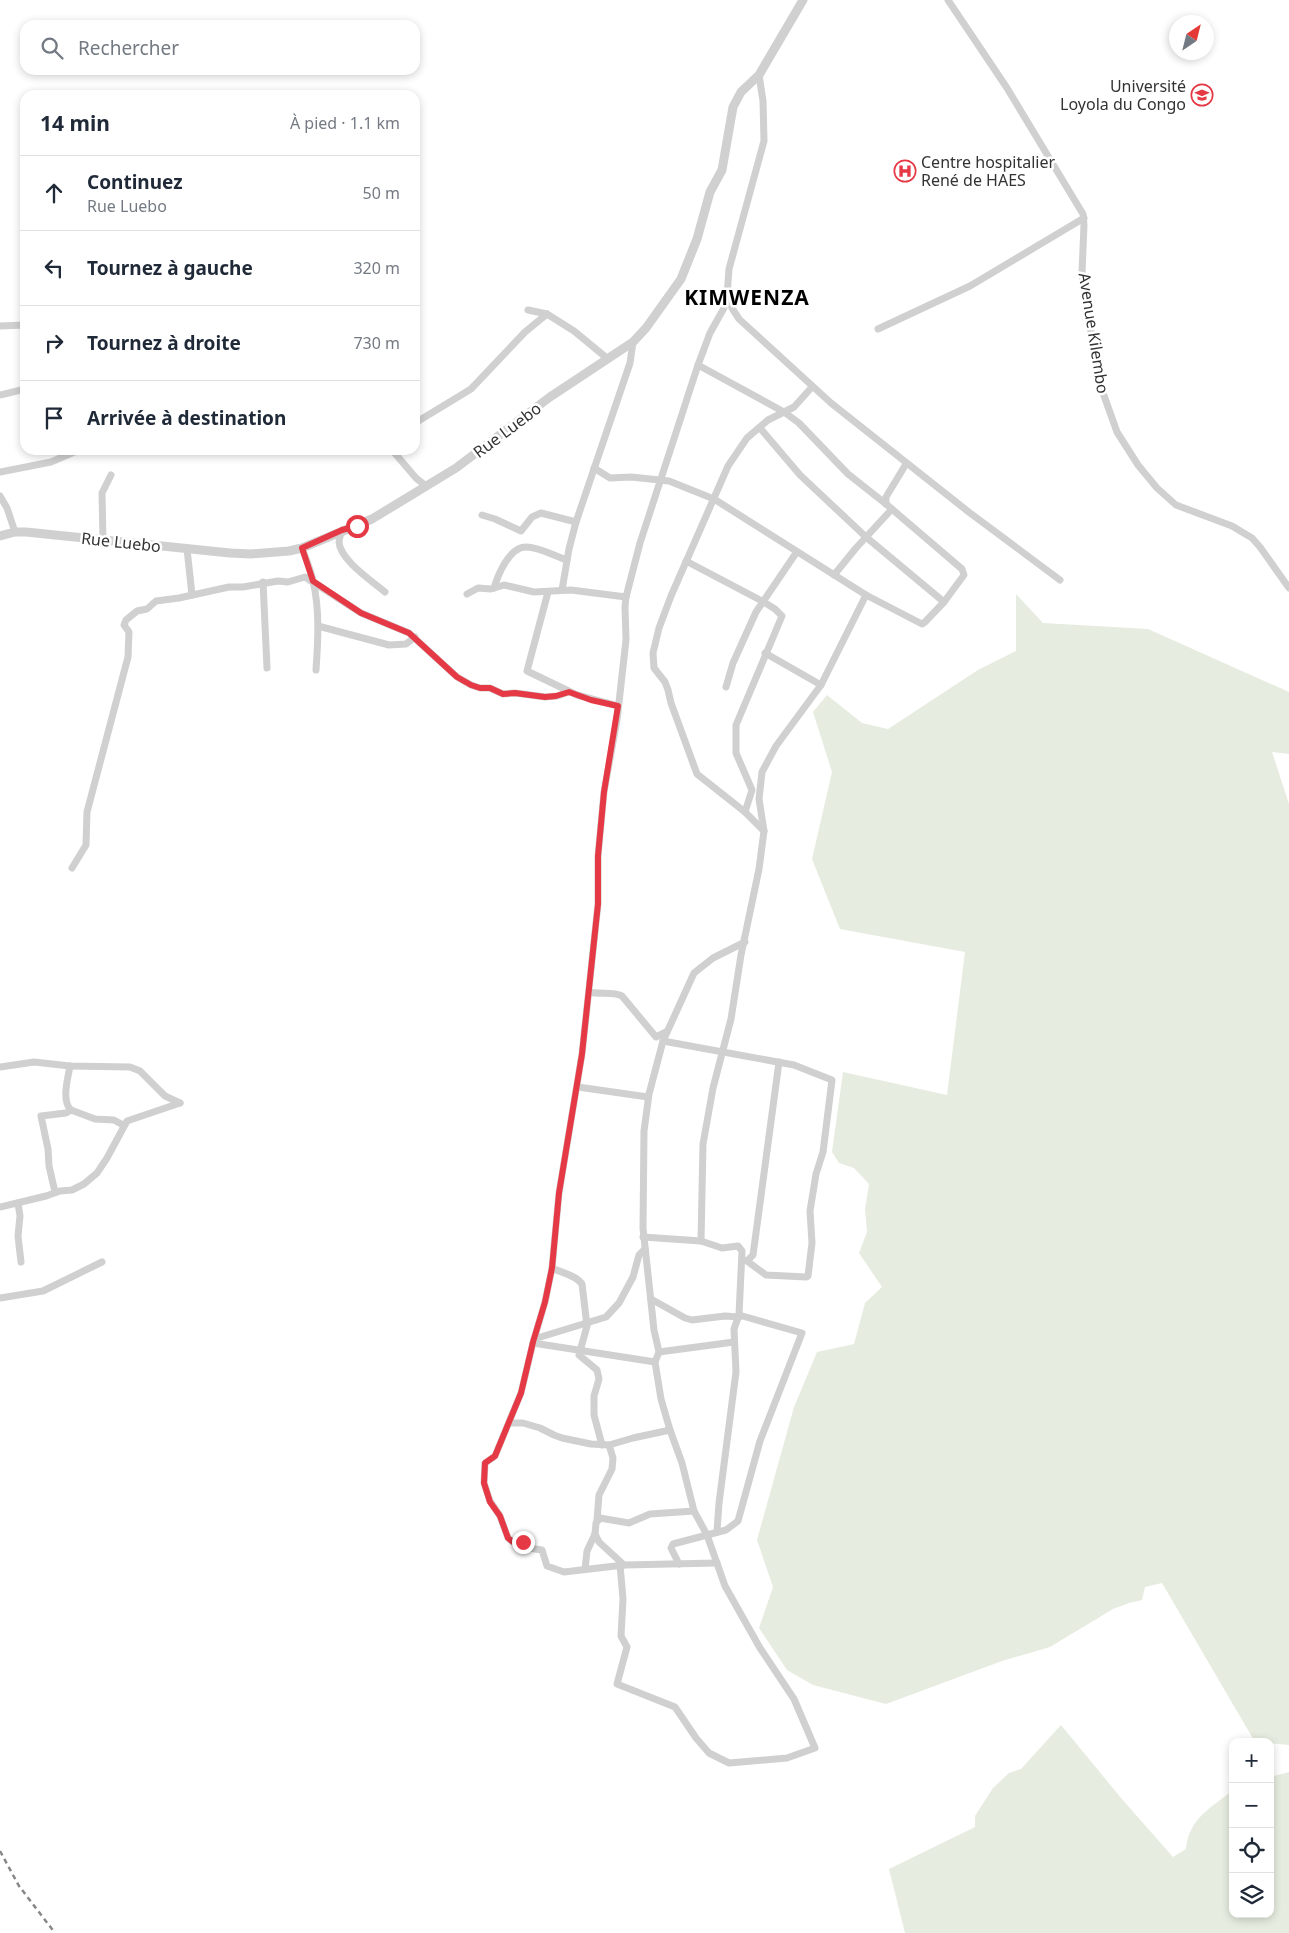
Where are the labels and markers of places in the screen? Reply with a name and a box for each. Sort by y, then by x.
place label: Université Loyola du Congo [1060,75,1186,115]
school or university icon: Université Loyola du Congo [1190,83,1214,107]
place label: Centre hospitalier René de HAES [921,151,1056,191]
hospital icon: Centre hospitalier René de HAES [893,159,917,183]

